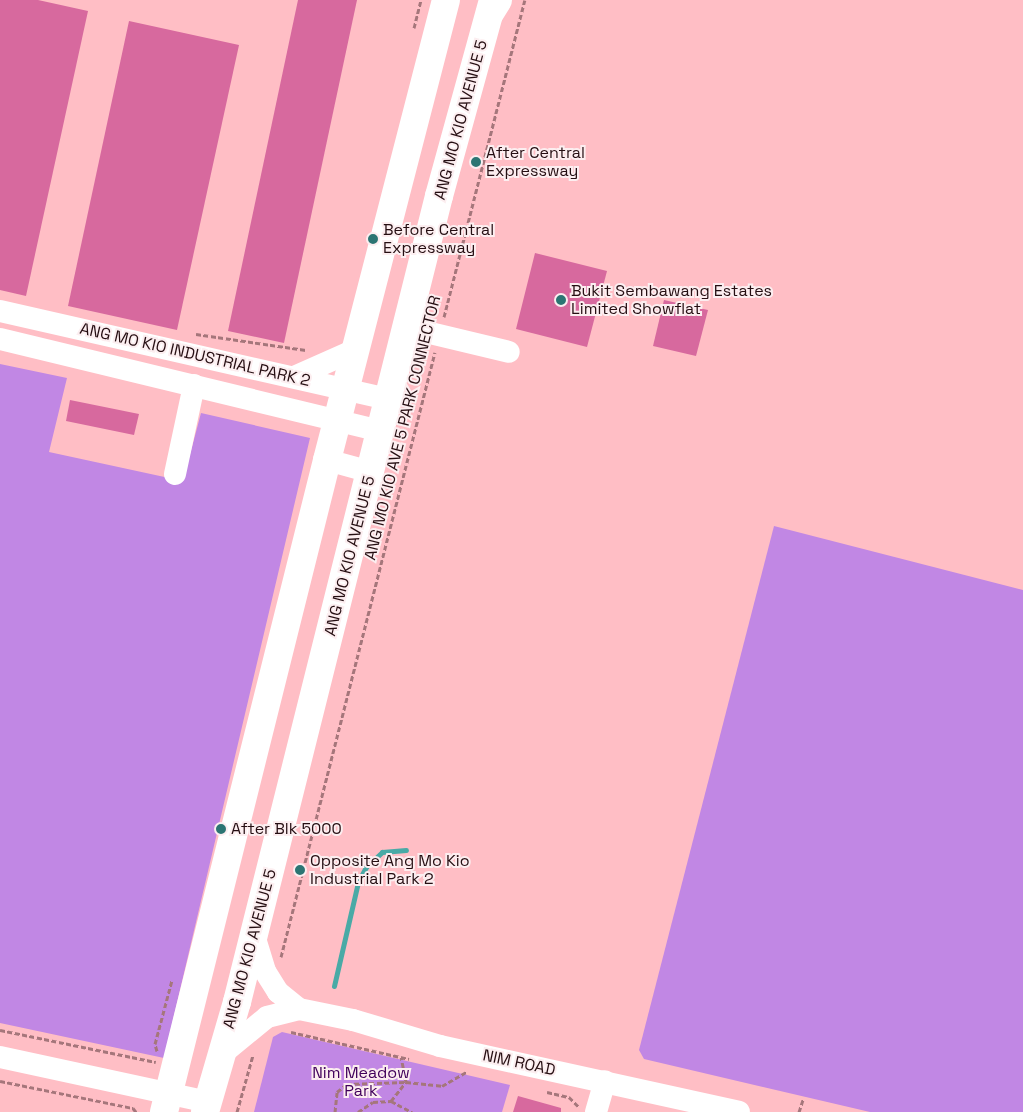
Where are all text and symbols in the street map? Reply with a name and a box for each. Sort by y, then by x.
street label: ANG MO KIO AVENUE 5 [430,38,492,202]
place label: After Central Expressway [486,143,585,181]
marker: After Central Expressway [470,156,482,168]
place label: Before Central Expressway [383,220,494,258]
marker: Before Central Expressway [367,233,379,245]
place label: Bukit Sembawang Estates Limited Showflat [571,281,772,319]
street label: ANG MO KIO AVE 5 PARK CONNECTOR [361,294,445,562]
marker: Bukit Sembawang Estates Limited Showflat [555,294,567,306]
street label: ANG MO KIO INDUSTRIAL PARK 2 [78,319,312,391]
street label: ANG MO KIO AVENUE 5 [321,474,379,638]
place label: After Blk 5000 [231,819,342,839]
marker: After Blk 5000 [215,823,227,835]
place label: Opposite Ang Mo Kio Industrial Park 2 [310,851,470,889]
marker: Opposite Ang Mo Kio Industrial Park 2 [294,864,306,876]
street label: ANG MO KIO AVENUE 5 [219,867,281,1031]
street label: NIM ROAD [481,1046,557,1080]
park label: Nim Meadow Park [312,1063,410,1101]

